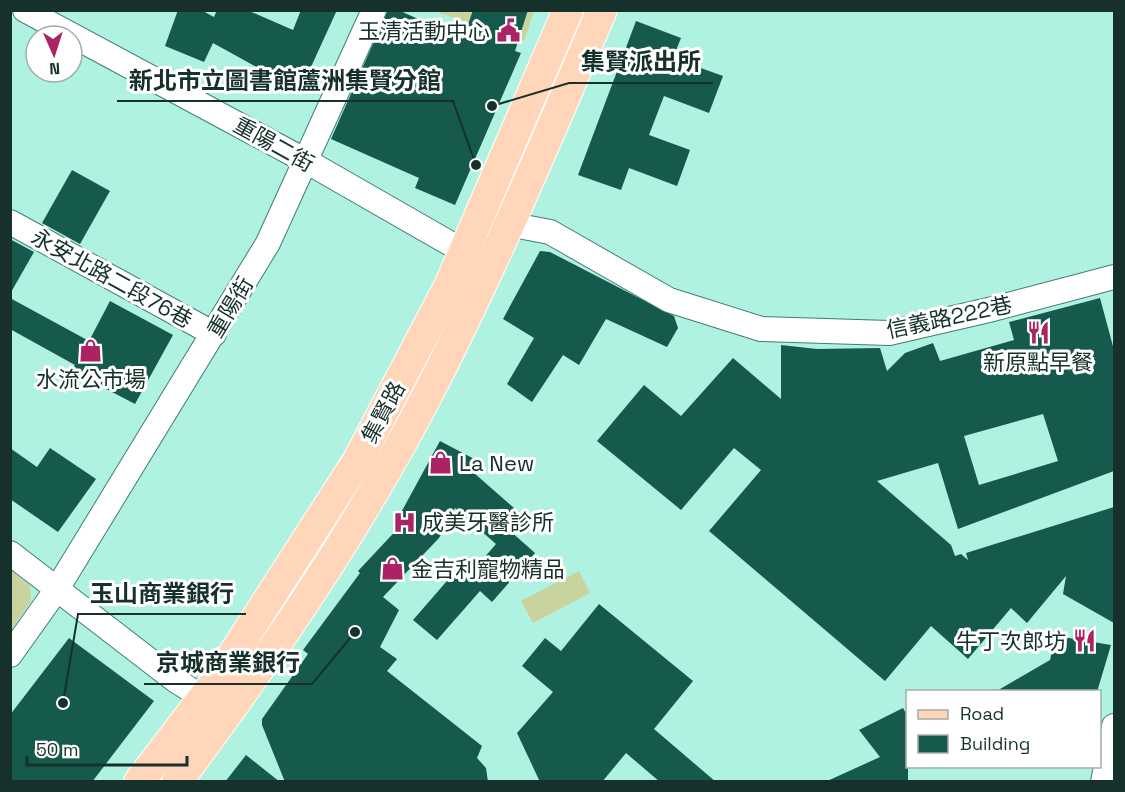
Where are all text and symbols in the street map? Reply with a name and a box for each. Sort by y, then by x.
place label: 玉清活動中心 [358,17,490,45]
public building icon: 玉清活動中心 [495,18,521,44]
north arrow [24,24,84,84]
callout: 集賢派出所 [569,41,713,83]
text: 集賢派出所 [581,46,701,77]
text: N [49,58,61,79]
callout: 新北市立圖書館蘆洲集賢分館 [117,59,453,101]
text: 新北市立圖書館蘆洲集賢分館 [129,65,441,96]
street label: 重陽二街 [229,110,319,178]
street label: 永安北路二段76巷 [27,222,197,334]
street label: 重陽街 [201,271,259,343]
street label: 信義路222巷 [884,290,1014,344]
restaurant icon: 新原點早餐 [1025,320,1051,346]
shop icon: 水流公市場 [78,337,104,363]
place label: 新原點早餐 [983,348,1093,376]
place label: 水流公市場 [36,365,146,393]
street label: 集賢路 [355,376,411,448]
place label: La New [459,449,534,477]
shop icon: La New [428,450,454,476]
place label: 成美牙醫診所 [422,508,554,536]
hospital icon: 成美牙醫診所 [391,509,417,535]
place label: 金吉利寵物精品 [411,555,565,583]
shop icon: 金吉利寵物精品 [380,556,406,582]
callout: 玉山商業銀行 [78,572,246,614]
text: 玉山商業銀行 [90,578,234,609]
place label: 牛丁次郎坊 [956,627,1066,655]
restaurant icon: 牛丁次郎坊 [1071,628,1097,654]
callout: 京城商業銀行 [144,642,312,684]
text: 京城商業銀行 [156,647,300,678]
legend [906,690,1101,768]
text: Road [960,702,1004,725]
scale bar [27,729,188,767]
text: Building [960,732,1030,755]
text: 50 m [36,738,78,761]

